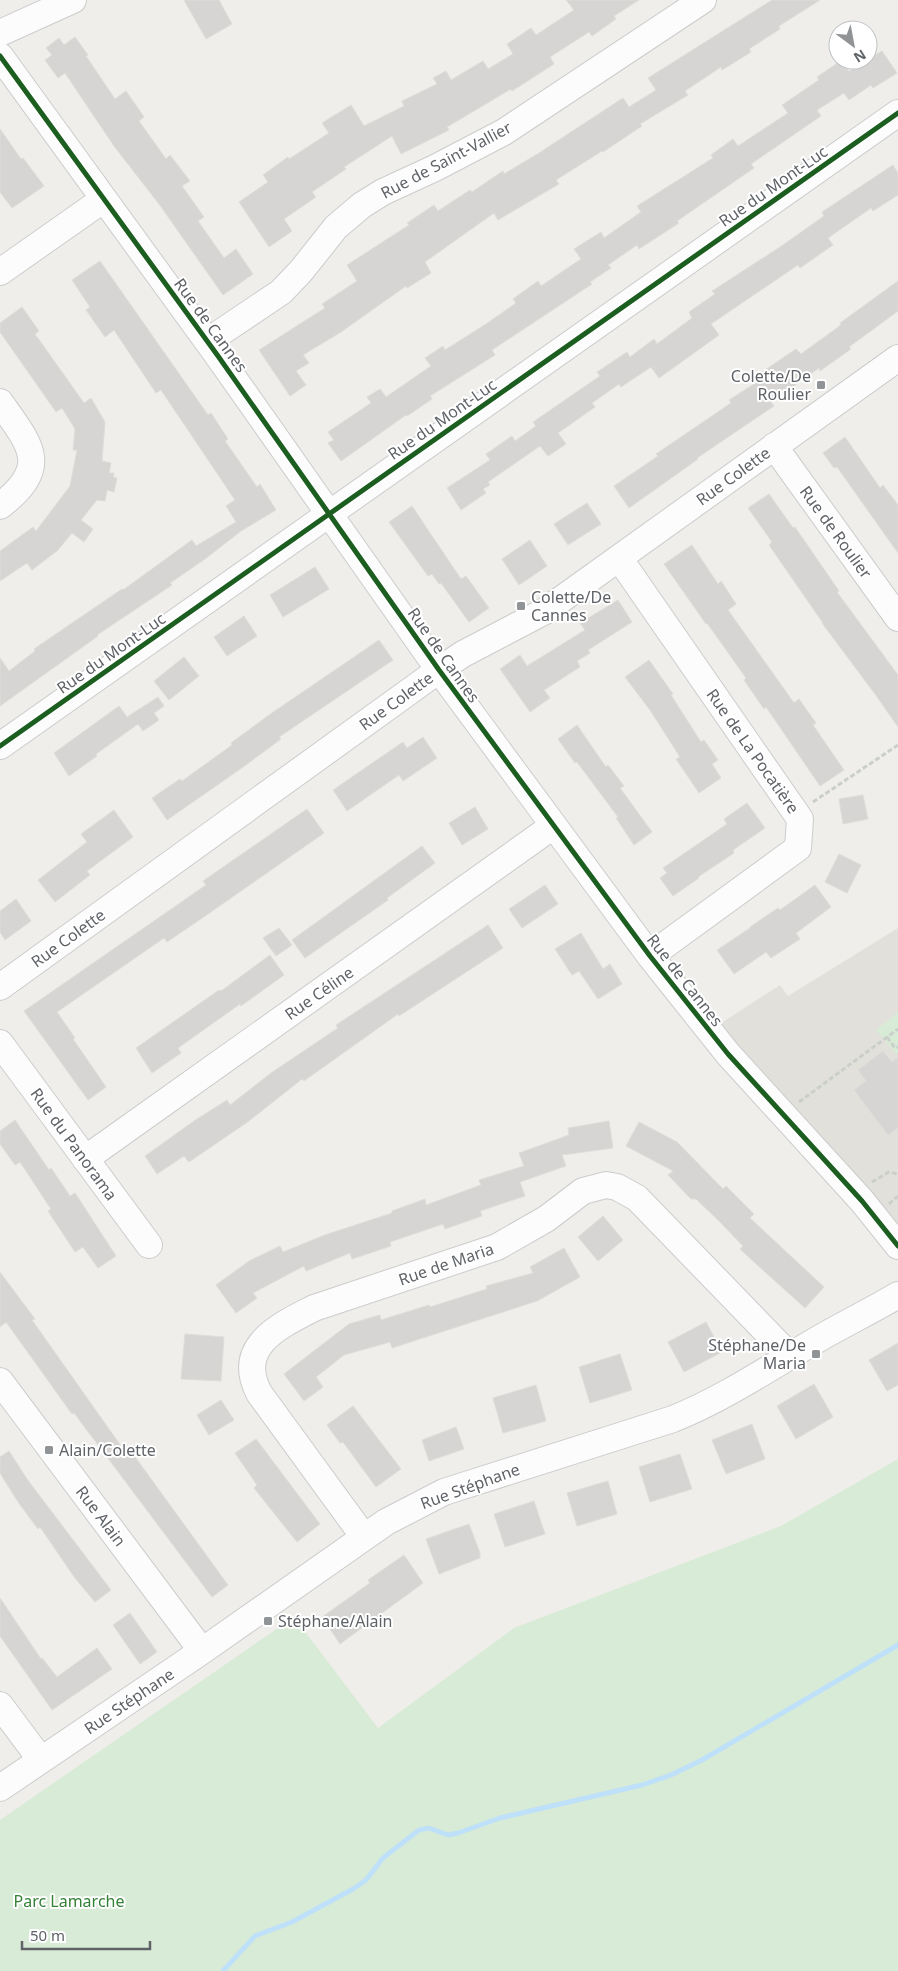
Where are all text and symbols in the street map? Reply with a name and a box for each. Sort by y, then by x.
north arrow [828,20,878,70]
text: N [850,45,870,68]
street label: Rue de Saint-Vallier [377,116,516,204]
street label: Rue du Mont-Luc [714,140,832,232]
street label: Rue de Cannes [169,273,253,377]
place label: Colette/De Roulier [731,365,811,405]
street label: Rue du Mont-Luc [383,373,501,465]
marker: Colette/De Roulier [815,379,827,391]
street label: Rue Colette [692,442,774,510]
street label: Rue de Roulier [795,481,877,583]
place label: Colette/De Cannes [531,586,611,626]
marker: Colette/De Cannes [515,600,527,612]
street label: Rue de Cannes [403,603,485,707]
street label: Rue du Mont-Luc [52,607,170,699]
street label: Rue Colette [355,667,437,735]
street label: Rue de La Pocatière [702,684,804,818]
street label: Rue Colette [27,904,109,972]
street label: Rue de Cannes [642,929,728,1031]
street label: Rue Céline [280,961,358,1025]
street label: Rue du Panorama [26,1083,122,1205]
street label: Rue de Maria [395,1237,497,1291]
place label: Stéphane/De Maria [708,1334,806,1374]
marker: Stéphane/De Maria [810,1348,822,1360]
place label: Alain/Colette [59,1439,156,1461]
marker: Alain/Colette [43,1444,55,1456]
street label: Rue Stéphane [417,1458,523,1514]
street label: Rue Alain [71,1481,131,1551]
place label: Stéphane/Alain [278,1610,393,1632]
marker: Stéphane/Alain [262,1615,274,1627]
street label: Rue Stéphane [80,1663,178,1739]
park label: Parc Lamarche [14,1890,124,1912]
scale bar [22,1918,150,1950]
text: 50 m [30,1925,65,1945]

